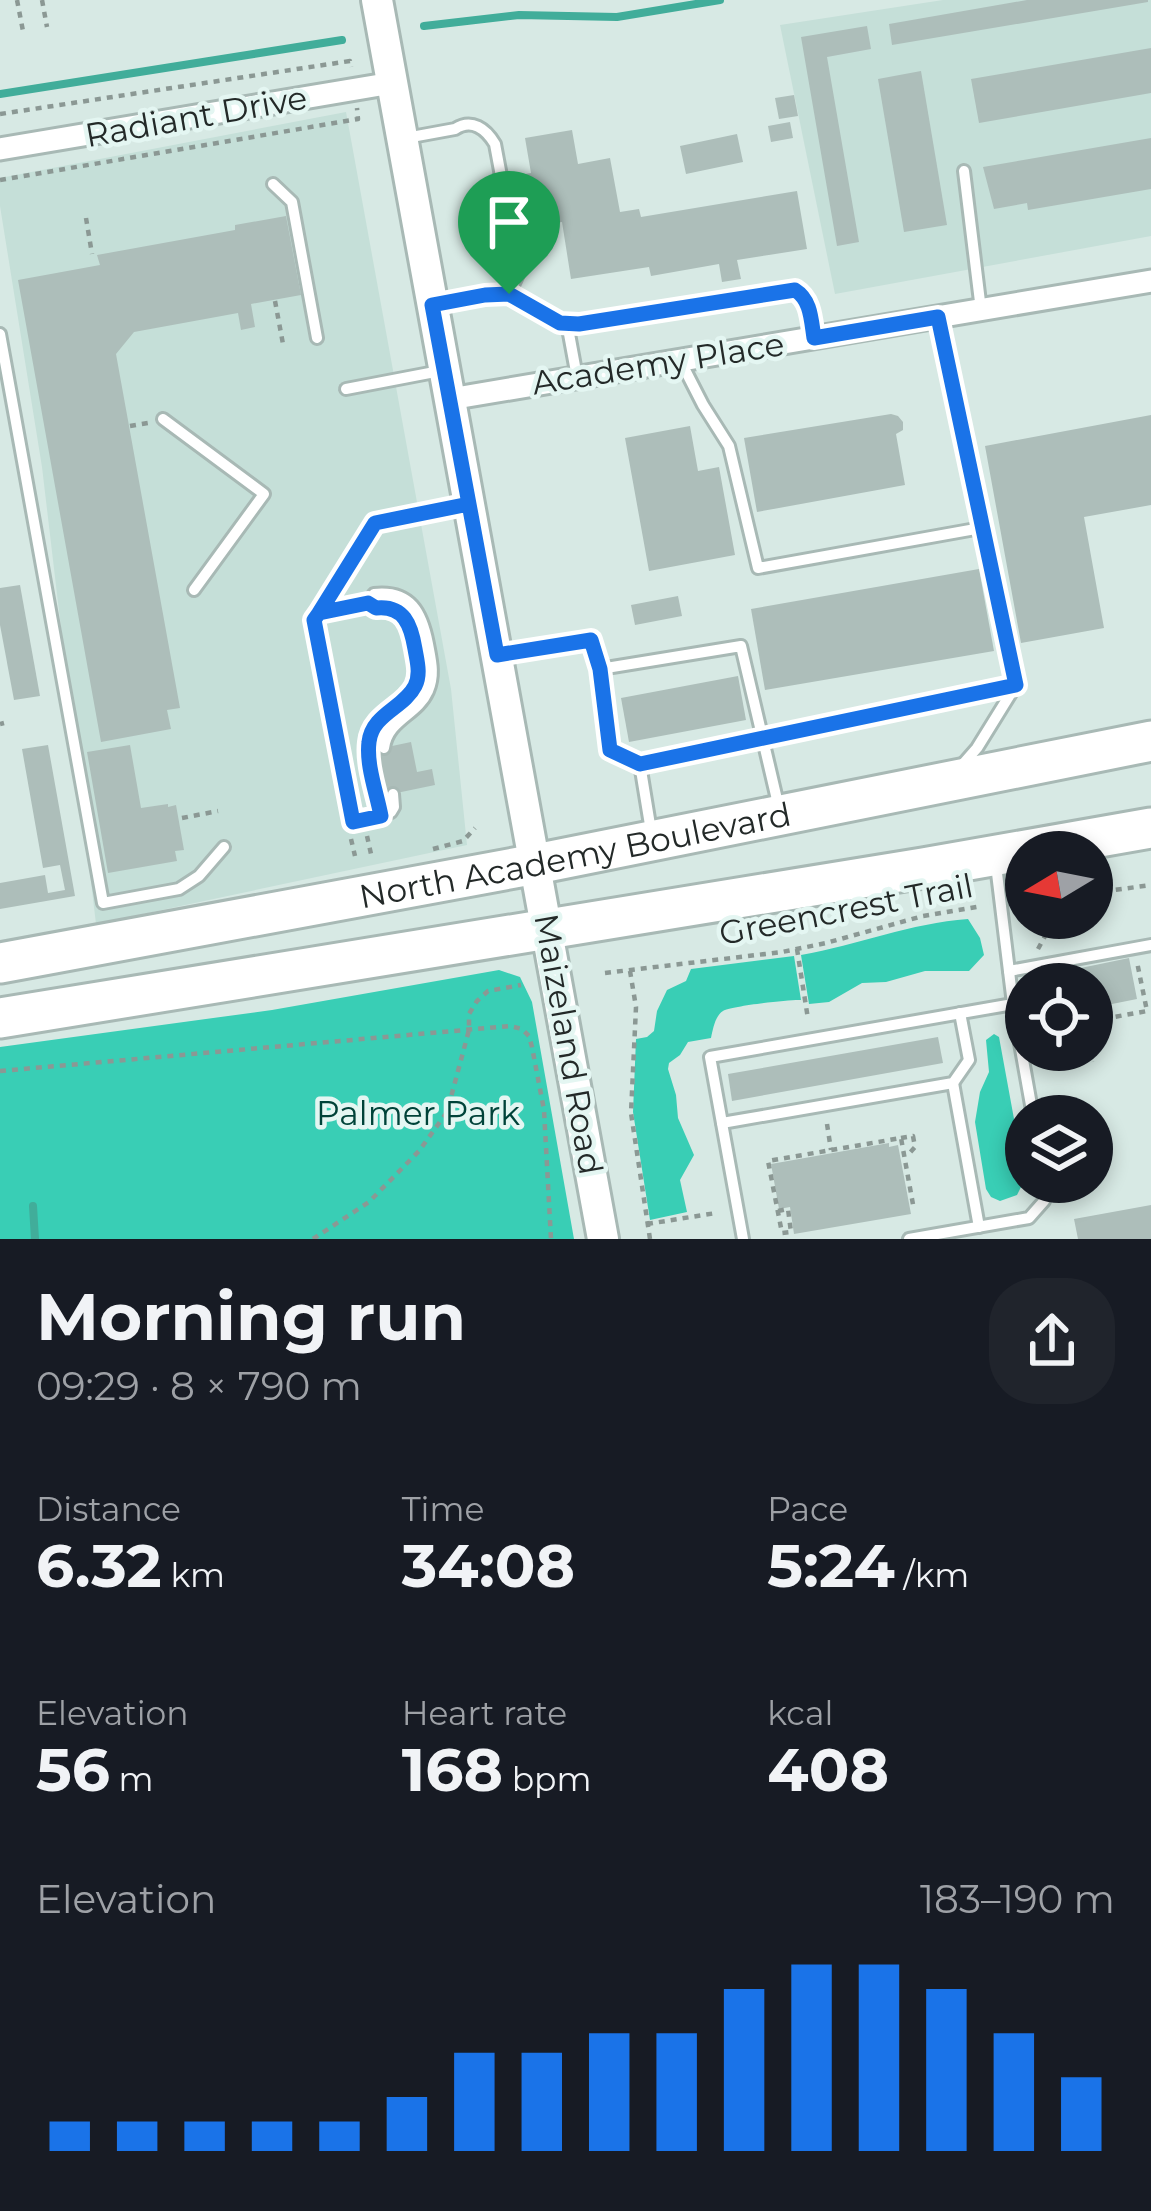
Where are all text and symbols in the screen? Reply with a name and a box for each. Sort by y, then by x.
street label: Radiant Drive [82,77,310,155]
pin [458,171,560,294]
icon: arrive [476,189,542,255]
street label: Academy Place [529,323,787,403]
street label: North Academy Boulevard [356,794,794,916]
north arrow [1005,831,1113,939]
map controls [1005,831,1113,1203]
street label: Greencrest Trail [716,865,976,953]
street label: Maizeland Road [526,910,612,1178]
button: locate [1005,963,1113,1071]
park label: Palmer Park [316,1093,520,1133]
button: layers [1005,1095,1113,1203]
text: Morning run [36,1276,466,1357]
button: share [989,1278,1115,1404]
text: 09:29 · 8 × 790 m [36,1362,362,1410]
text: Distance [36,1489,181,1529]
text: Time [402,1489,484,1529]
text: Pace [767,1489,848,1529]
text: 6.32 [36,1529,162,1602]
text: 34:08 [402,1529,575,1602]
text: 5:24 [767,1529,895,1602]
text: km [162,1555,225,1595]
text: /km [895,1555,969,1595]
text: Elevation [36,1693,189,1733]
text: Heart rate [402,1693,567,1733]
text: kcal [767,1693,833,1733]
text: 56 [36,1733,110,1806]
text: 168 [402,1733,503,1806]
text: 408 [767,1733,889,1806]
text: m [110,1759,154,1799]
text: bpm [503,1759,591,1799]
text: Elevation [36,1875,216,1923]
text: 183–190 m [920,1875,1115,1923]

